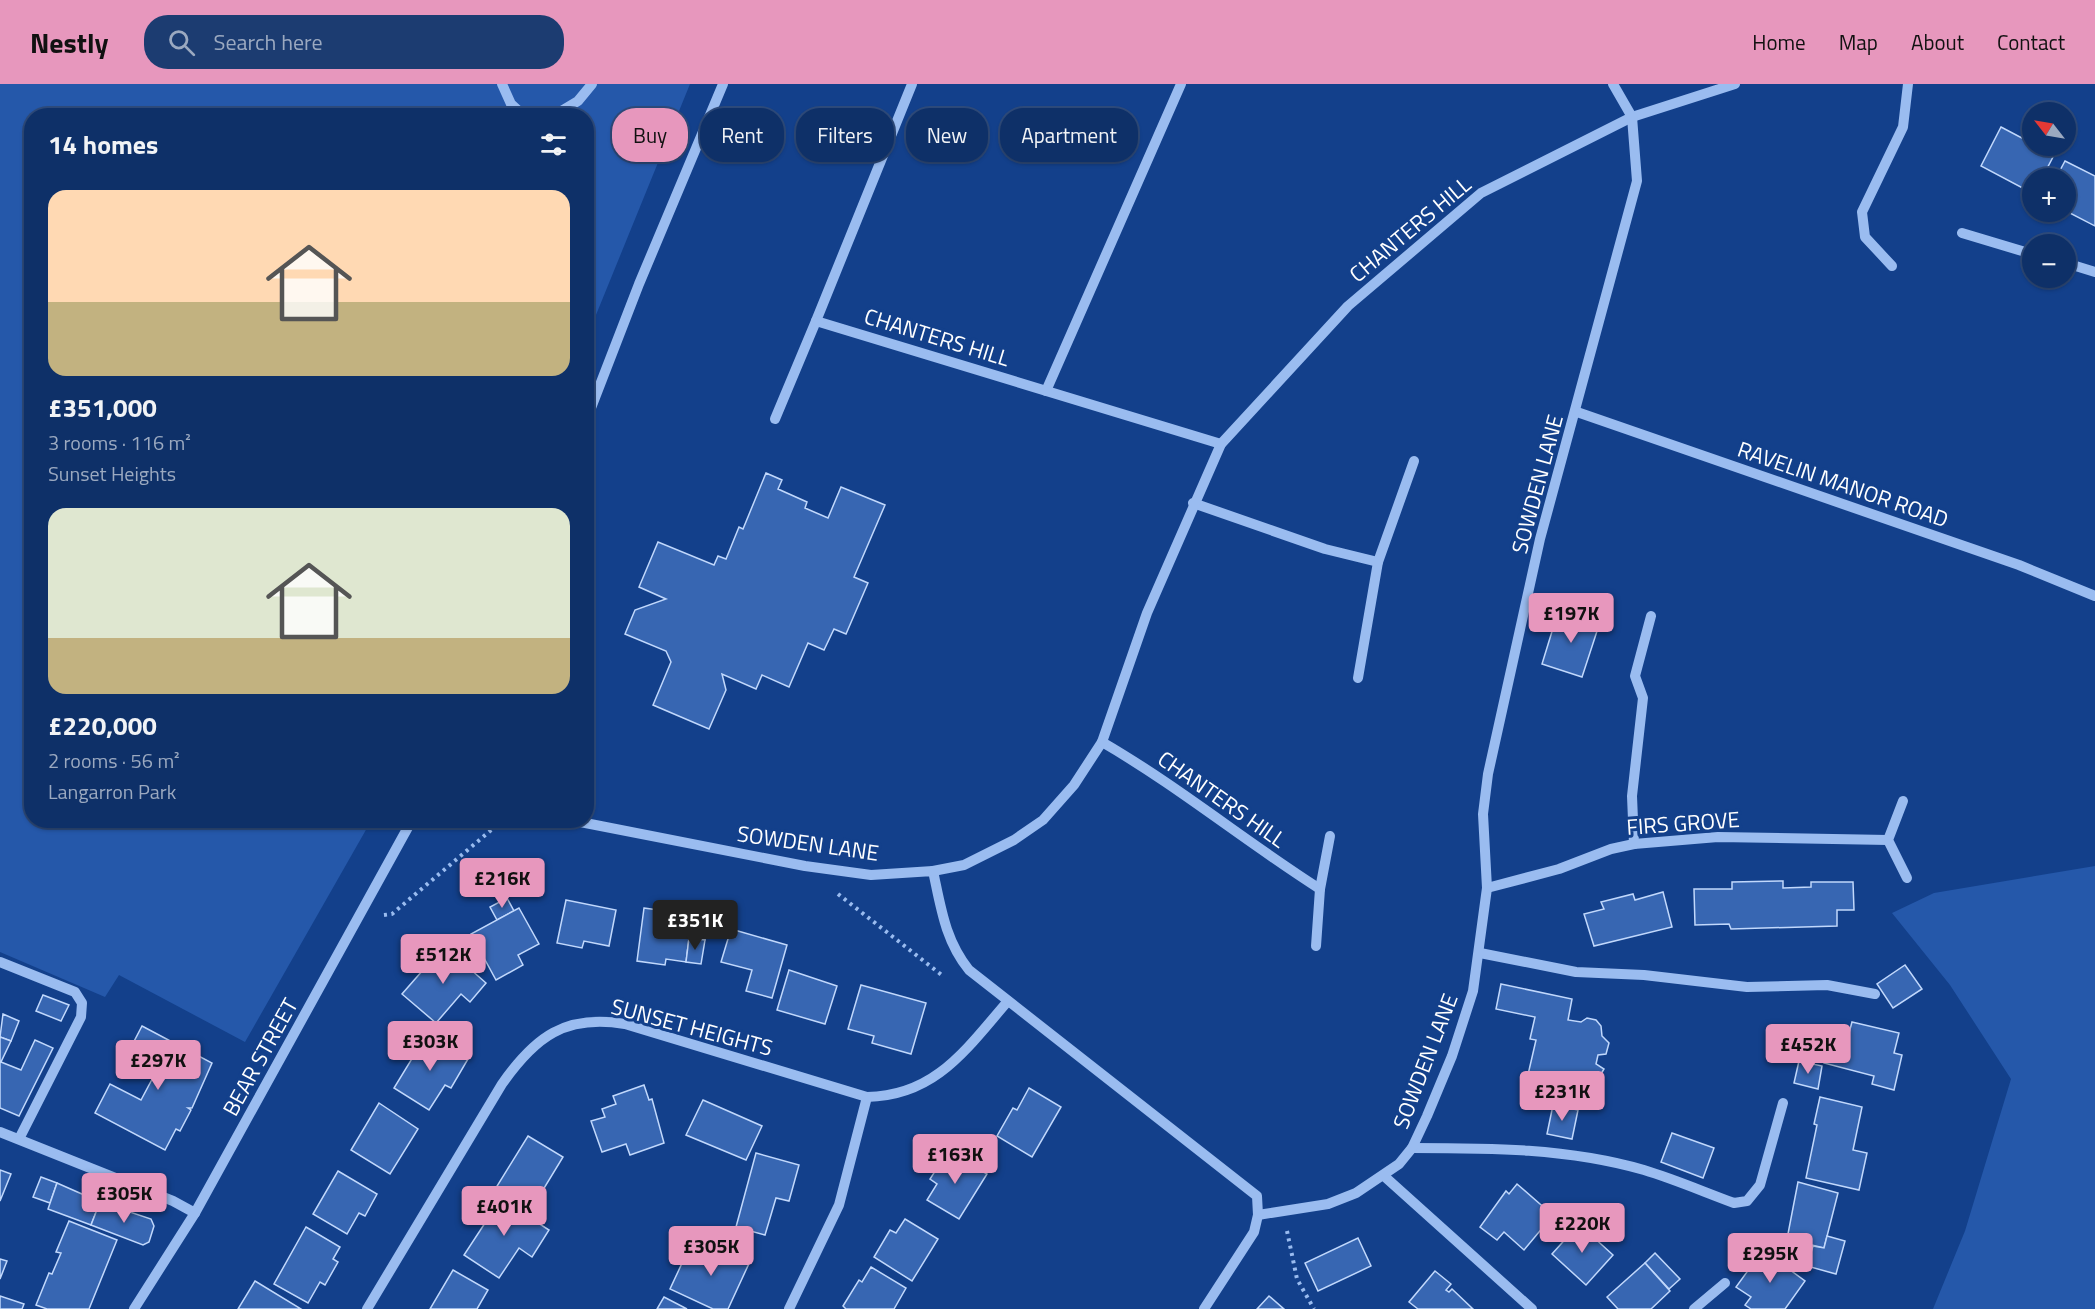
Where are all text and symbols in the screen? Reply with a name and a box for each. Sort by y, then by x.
search box [144,15,564,69]
text: Nestly [30,21,108,64]
text: Search here [213,25,323,59]
icon: search [165,26,198,59]
text: Home [1752,26,1806,58]
text: Map [1839,26,1878,58]
text: About [1911,26,1964,58]
text: Contact [1997,26,2065,58]
north arrow [2022,102,2076,156]
map controls [2022,102,2076,288]
chip: Buy [612,108,688,162]
chip: Rent [700,108,784,162]
chip: Filters [796,108,894,162]
chip: New [906,108,988,162]
chip: Apartment [1000,108,1138,162]
text: 14 homes [48,125,158,164]
icon: filters [537,128,570,161]
street label: CHANTERS HILL [1342,167,1479,290]
button: + [2022,168,2076,222]
icon: home [255,229,363,337]
button: − [2022,234,2076,288]
street label: CHANTERS HILL [860,299,1014,375]
text: £351,000 [48,388,157,427]
street label: SOWDEN LANE [1502,411,1572,557]
text: 3 rooms · 116 m² [48,427,191,458]
street label: RAVELIN MANOR ROAD [1733,432,1953,536]
text: Sunset Heights [48,458,176,489]
icon: home [255,547,363,655]
pin: £197K [1529,593,1613,644]
text: £197K [1543,597,1599,628]
text: £220,000 [48,706,157,745]
street label: CHANTERS HILL [1151,742,1294,856]
text: 2 rooms · 56 m² [48,745,180,776]
text: Langarron Park [48,776,176,807]
street label: FIRS GROVE [1625,802,1741,844]
street label: SOWDEN LANE [735,816,881,870]
pin: £216K [460,858,544,909]
text: £216K [474,862,530,893]
pin: £351K [653,900,737,951]
text: £351K [667,904,723,935]
pin: £512K [401,934,485,985]
text: £512K [415,938,471,969]
street label: SOWDEN LANE [1384,988,1466,1134]
street label: SUNSET HEIGHTS [608,989,776,1065]
street label: BEAR STREET [214,991,307,1122]
pin: £303K [388,1021,472,1072]
pin: £452K [1766,1024,1850,1075]
text: £303K [402,1025,458,1056]
text: £452K [1780,1028,1836,1059]
pin: £297K [116,1040,200,1091]
text: £297K [130,1044,186,1075]
pin: £231K [1520,1071,1604,1122]
text: £231K [1534,1075,1590,1106]
pin: £163K [913,1134,997,1185]
text: £163K [927,1138,983,1169]
pin: £305K [82,1173,166,1224]
text: £305K [96,1177,152,1208]
pin: £401K [462,1186,546,1237]
text: £401K [476,1190,532,1221]
pin: £220K [1540,1203,1624,1254]
text: £220K [1554,1207,1610,1238]
pin: £305K [669,1226,753,1277]
text: £305K [683,1230,739,1261]
pin: £295K [1728,1233,1812,1284]
text: £295K [1742,1237,1798,1268]

